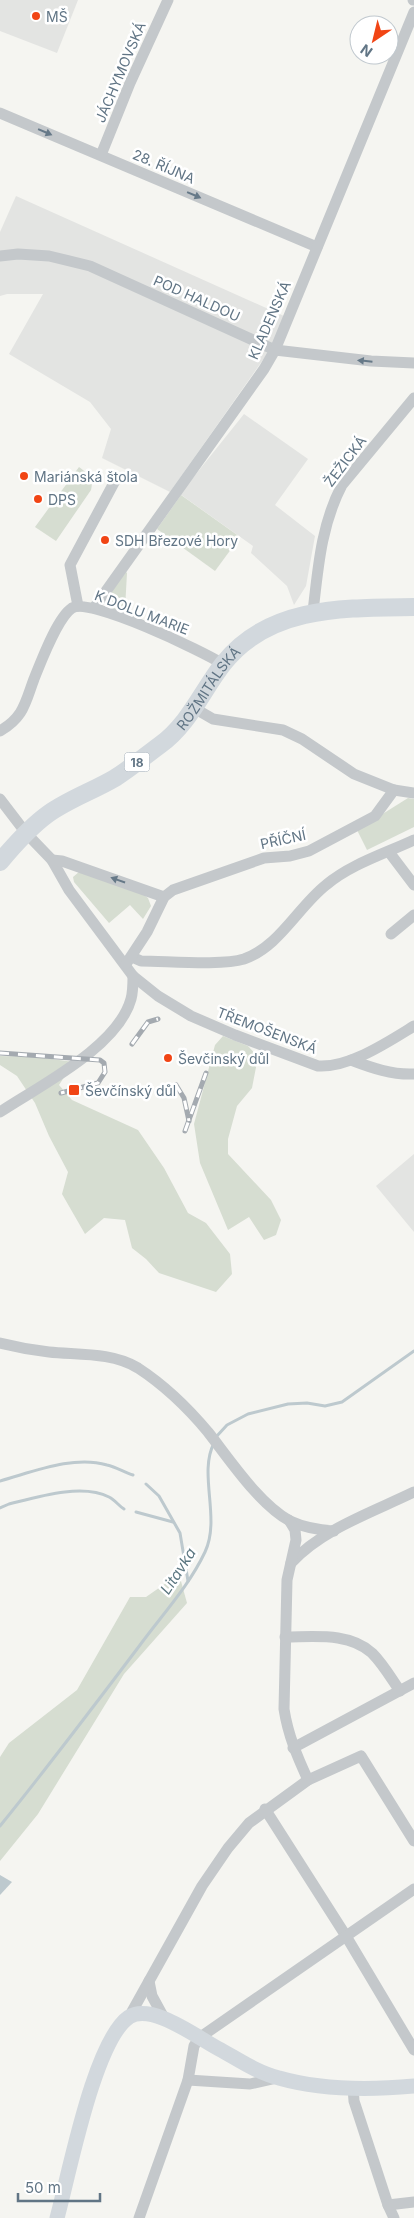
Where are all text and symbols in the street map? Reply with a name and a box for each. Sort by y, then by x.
place label: MŠ [46,8,68,25]
marker: MŠ [30,10,42,22]
north arrow [349,15,399,65]
street label: JÁCHYMOVSKÁ [91,19,149,125]
text: N [357,41,376,61]
one-way arrow [38,128,52,136]
street label: 28. ŘÍJNA [130,145,198,187]
one-way arrow [187,192,202,200]
street label: POD HALDOU [151,271,243,325]
street label: KLADENSKÁ [244,278,294,362]
one-way arrow [357,357,373,365]
street label: ŽEŽICKÁ [320,432,370,490]
place label: Mariánská štola [34,468,138,485]
marker: Mariánská štola [18,470,30,482]
place label: DPS [48,491,76,508]
marker: DPS [32,493,44,505]
place label: SDH Březové Hory [115,532,238,549]
marker: SDH Březové Hory [99,534,111,546]
street label: K DOLU MARIE [92,586,192,638]
street label: ROŽMITÁLSKÁ [172,642,243,733]
road number: 18 [124,752,150,772]
street label: PŘÍČNÍ [259,826,308,852]
one-way arrow [110,876,125,884]
street label: TŘEMOŠENSKÁ [215,1003,320,1057]
place label: Ševčinský důl [178,1050,269,1067]
marker: Ševčinský důl [162,1052,174,1064]
place label: Ševčínský důl [85,1082,176,1099]
marker: Ševčínský důl [67,1083,81,1097]
water label: Litavka [156,1544,200,1598]
scale bar [18,2170,100,2202]
text: 50 m [25,2178,61,2197]

